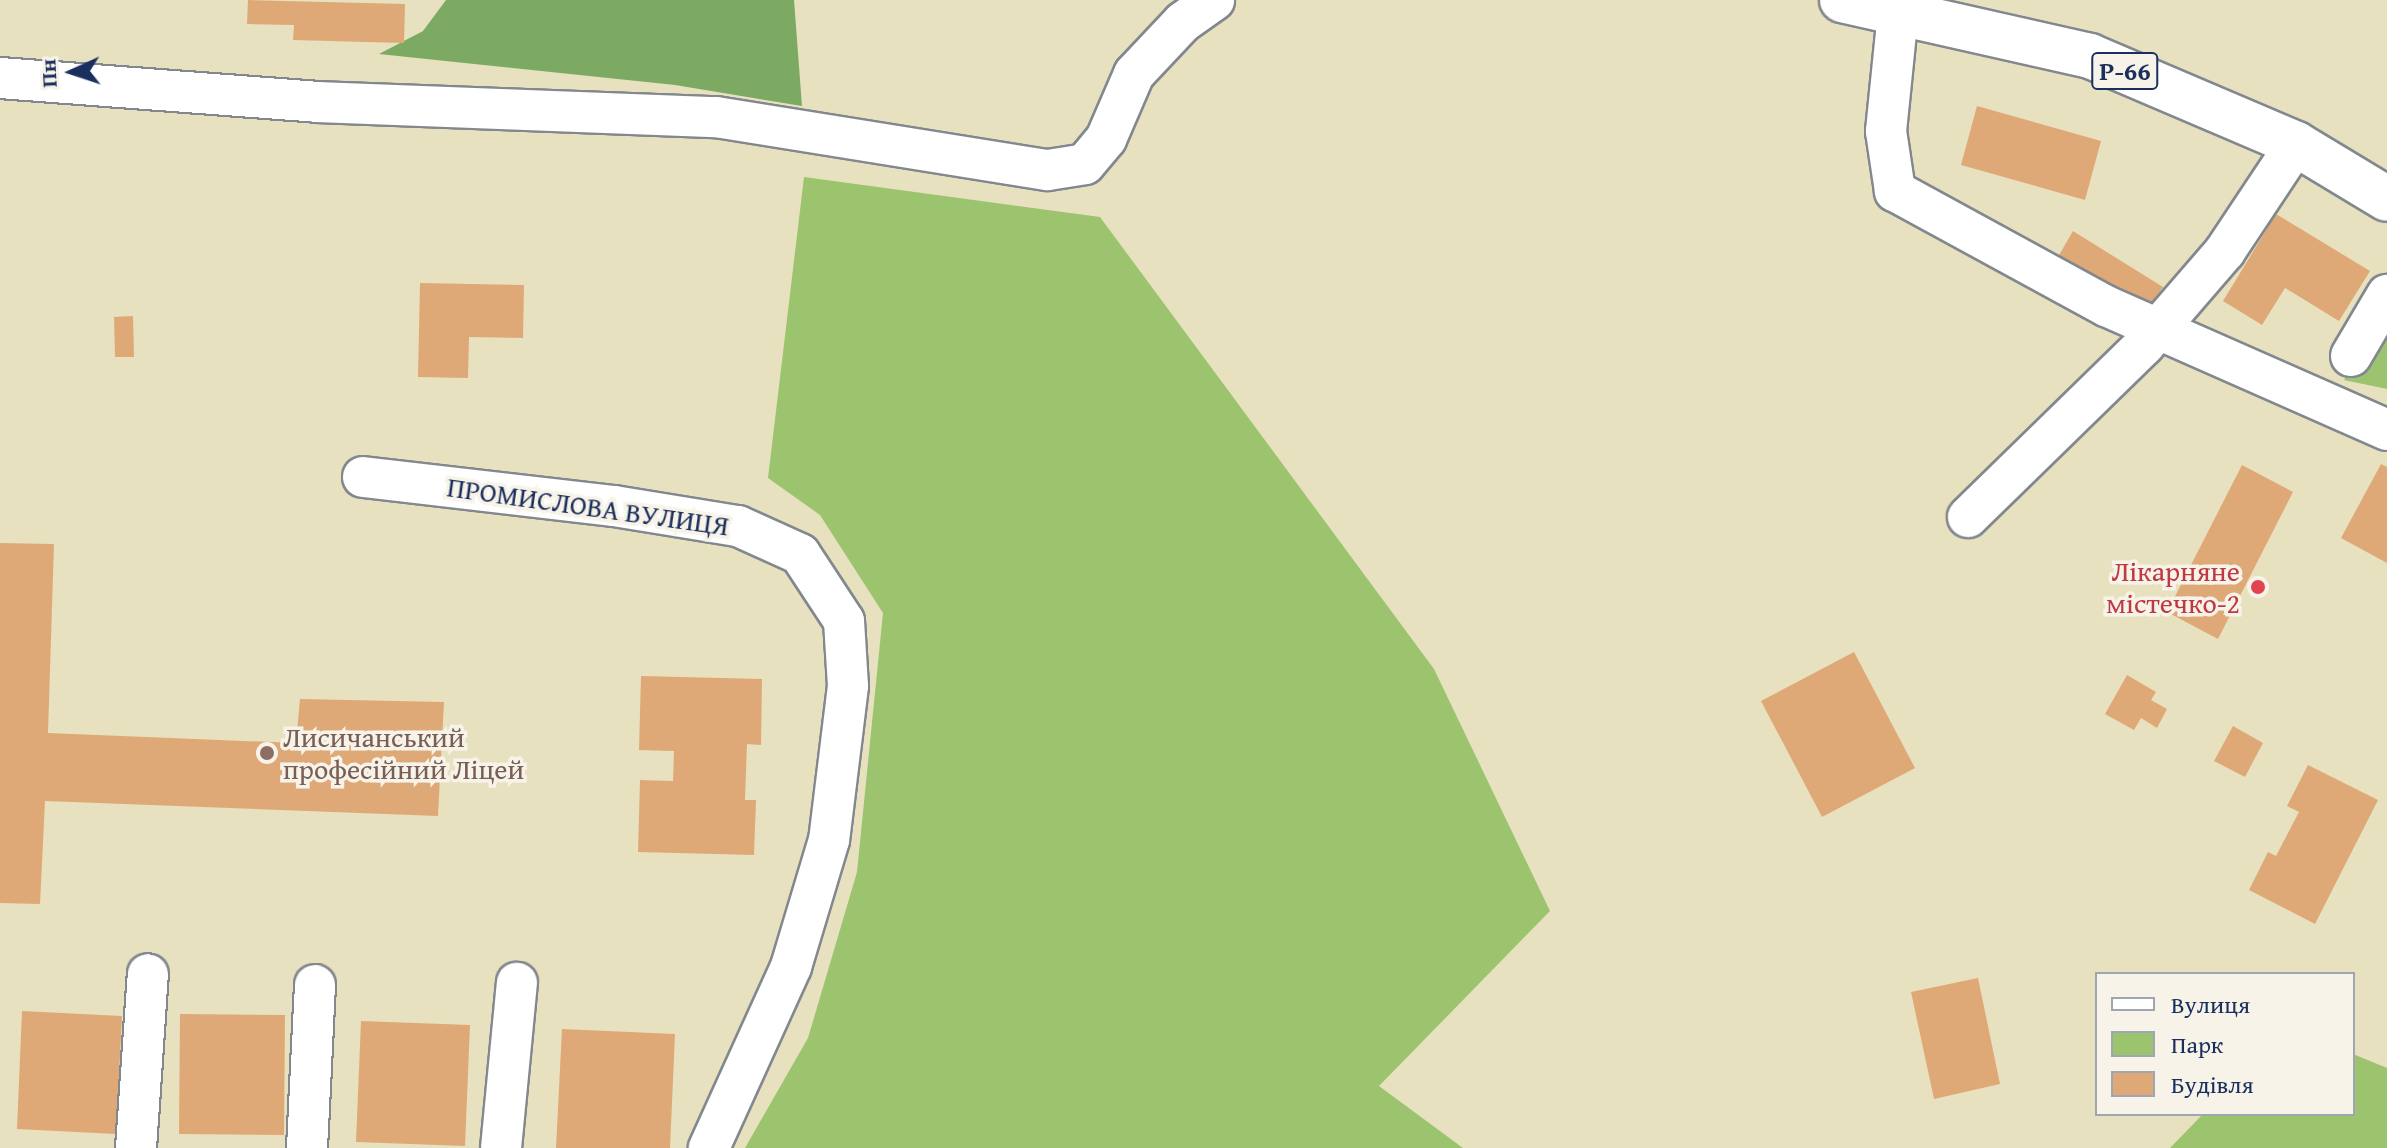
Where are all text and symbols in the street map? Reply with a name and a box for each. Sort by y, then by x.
north arrow [32,32,112,112]
road number: Р-66 [2091,49,2159,93]
text: Пн [31,58,65,88]
street label: ПРОМИСЛОВА ВУЛИЦЯ [445,470,731,542]
place label: Лікарняне містечко-2 [2106,554,2240,620]
marker: Лікарняне містечко-2 [2247,576,2269,598]
place label: Лисичанський професійний Ліцей [283,720,524,786]
marker: Лисичанський професійний Ліцей [258,744,276,762]
legend [2095,972,2355,1116]
text: Вулиця [2171,987,2250,1022]
text: Парк [2171,1027,2223,1062]
text: Будівля [2171,1067,2254,1102]

